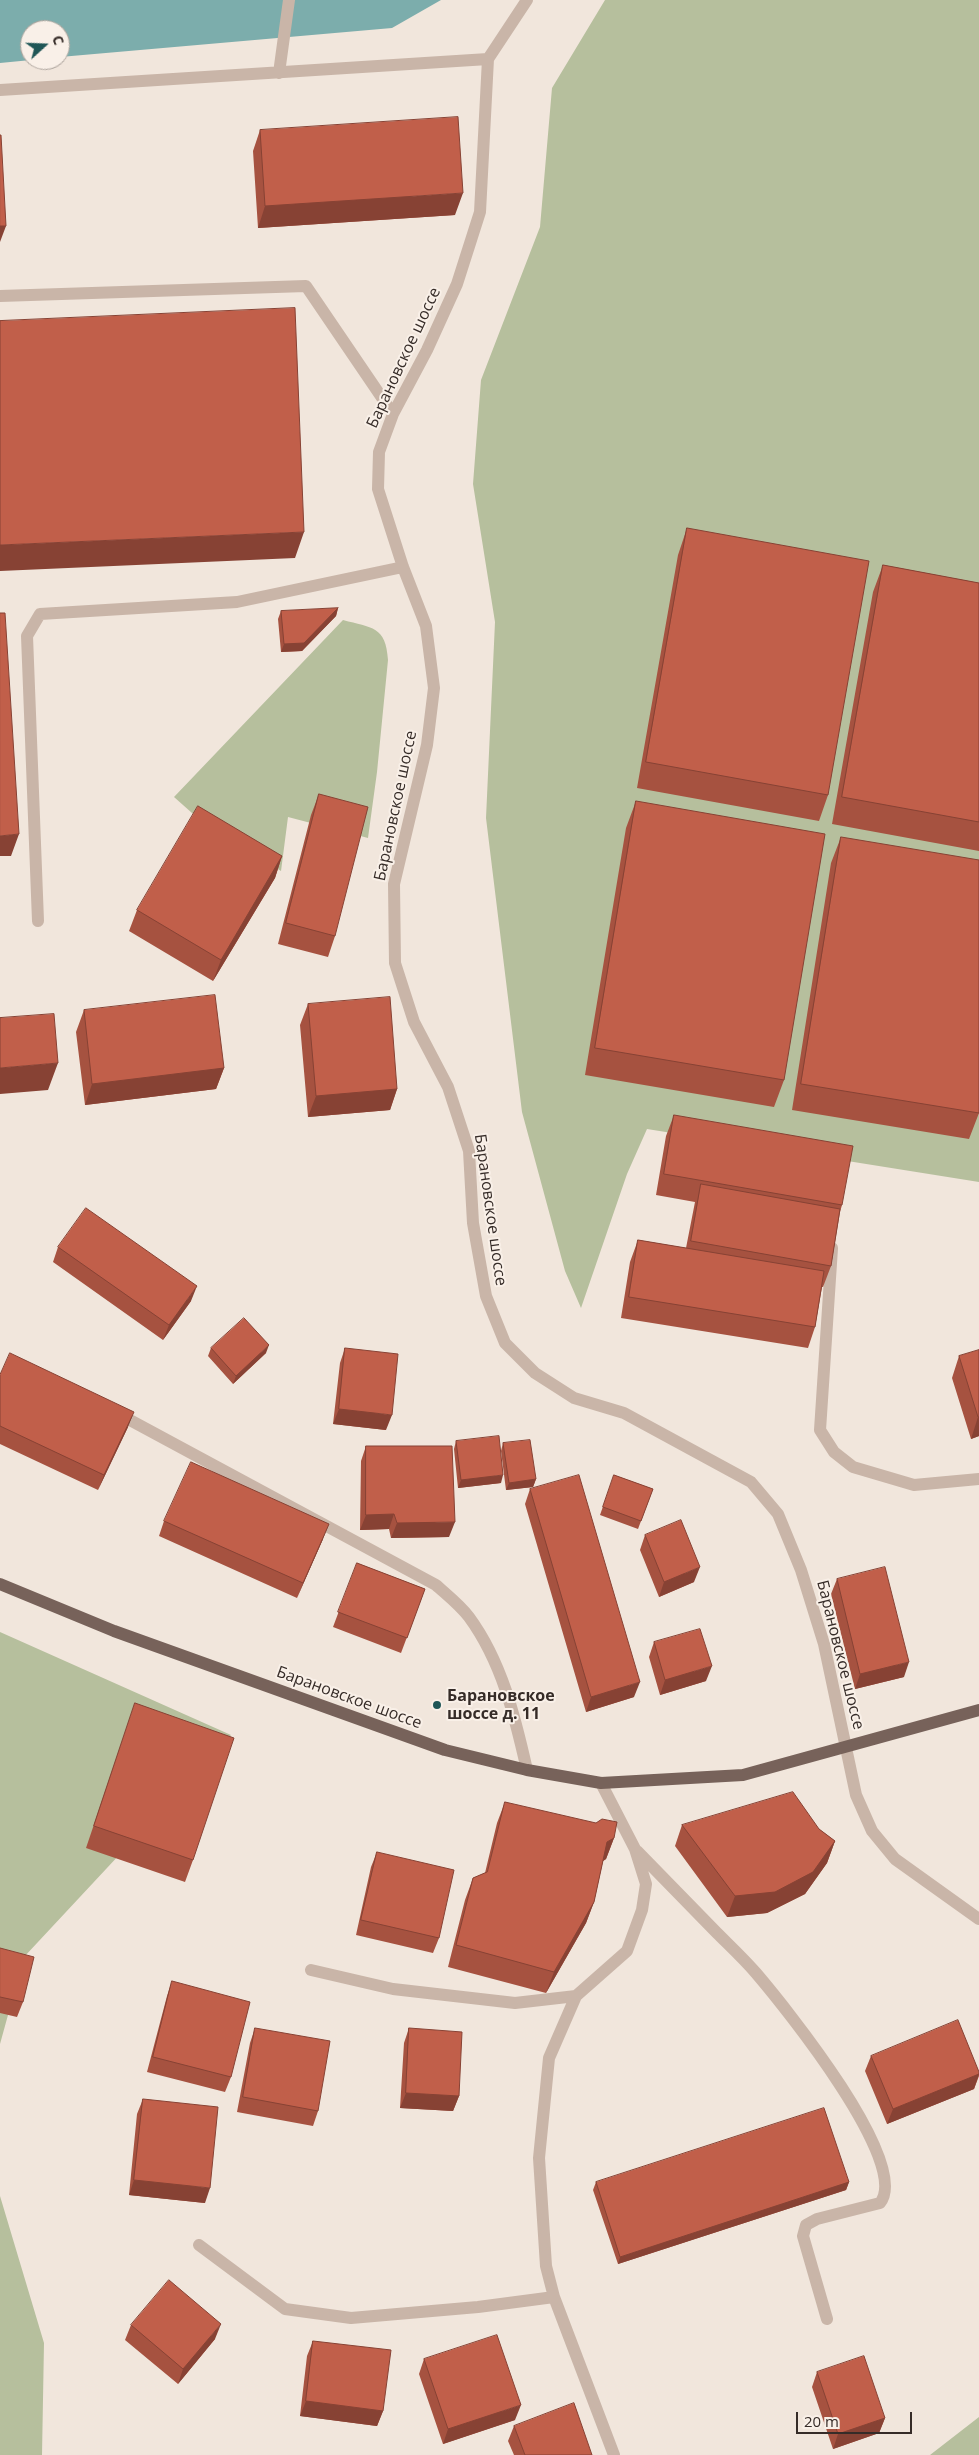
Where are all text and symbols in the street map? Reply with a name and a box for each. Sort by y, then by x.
north arrow [20,20,70,70]
text: С [48,33,69,47]
street label: Барановское шоссе [363,285,445,431]
street label: Барановское шоссе [371,729,421,883]
street label: Барановское шоссе [470,1133,510,1287]
street label: Барановское шоссе [812,1578,868,1732]
street label: Барановское шоссе [274,1663,424,1733]
place label: Барановское шоссе д. 11 [447,1686,555,1724]
marker: Барановское шоссе д. 11 [431,1699,443,1711]
scale bar [799,2402,915,2434]
text: 20 m [804,2411,839,2431]

